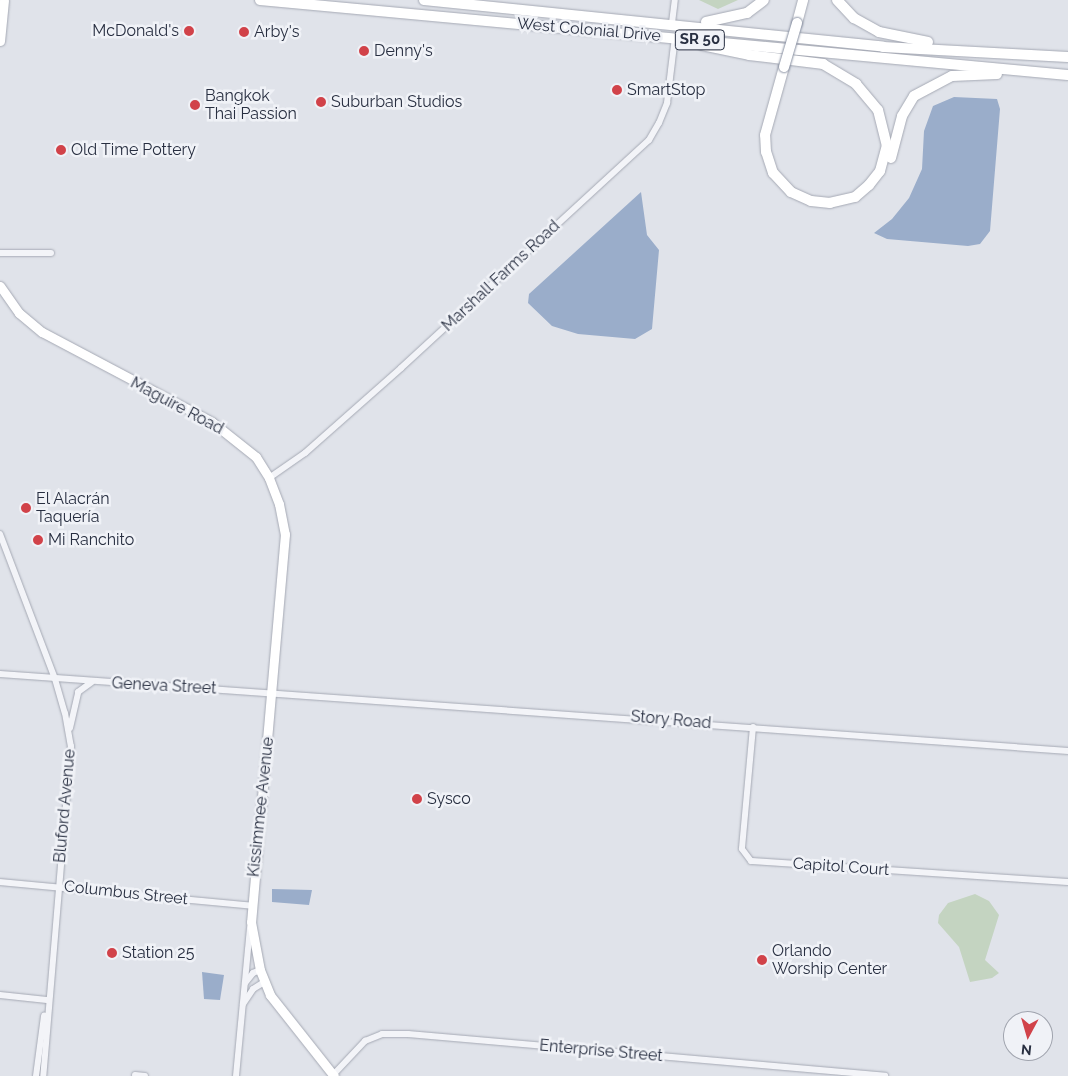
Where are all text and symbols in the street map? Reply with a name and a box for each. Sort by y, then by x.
street label: West Colonial Drive [516,14,662,46]
place label: McDonald's [92,21,179,41]
place label: Arby's [254,22,299,42]
marker: McDonald's [183,25,195,37]
marker: Arby's [238,26,250,38]
road number: SR 50 [674,28,726,52]
place label: Denny's [374,41,433,61]
marker: Denny's [358,45,370,57]
place label: SmartStop [627,80,705,100]
marker: SmartStop [611,84,623,96]
place label: Bangkok Thai Passion [205,86,297,124]
place label: Suburban Studios [331,92,462,112]
marker: Suburban Studios [315,96,327,108]
marker: Bangkok Thai Passion [189,99,201,111]
place label: Old Time Pottery [71,140,196,160]
marker: Old Time Pottery [55,144,67,156]
street label: Marshall Farms Road [438,216,564,336]
street label: Maguire Road [127,373,227,439]
place label: El Alacrán Taquería [36,489,110,527]
marker: El Alacrán Taquería [20,502,32,514]
place label: Mi Ranchito [48,530,134,550]
marker: Mi Ranchito [32,534,44,546]
street label: Geneva Street [111,674,217,698]
street label: Story Road [630,707,712,733]
street label: Kissimmee Avenue [244,736,278,878]
street label: Bluford Avenue [50,748,80,864]
place label: Sysco [427,789,471,809]
marker: Sysco [411,793,423,805]
street label: Capitol Court [792,854,890,880]
street label: Columbus Street [63,877,189,909]
place label: Orlando Worship Center [772,941,887,979]
place label: Station 25 [122,943,194,963]
marker: Station 25 [106,947,118,959]
marker: Orlando Worship Center [756,954,768,966]
north arrow [1003,1011,1053,1061]
street label: Enterprise Street [539,1036,663,1066]
text: N [1020,1041,1033,1058]

